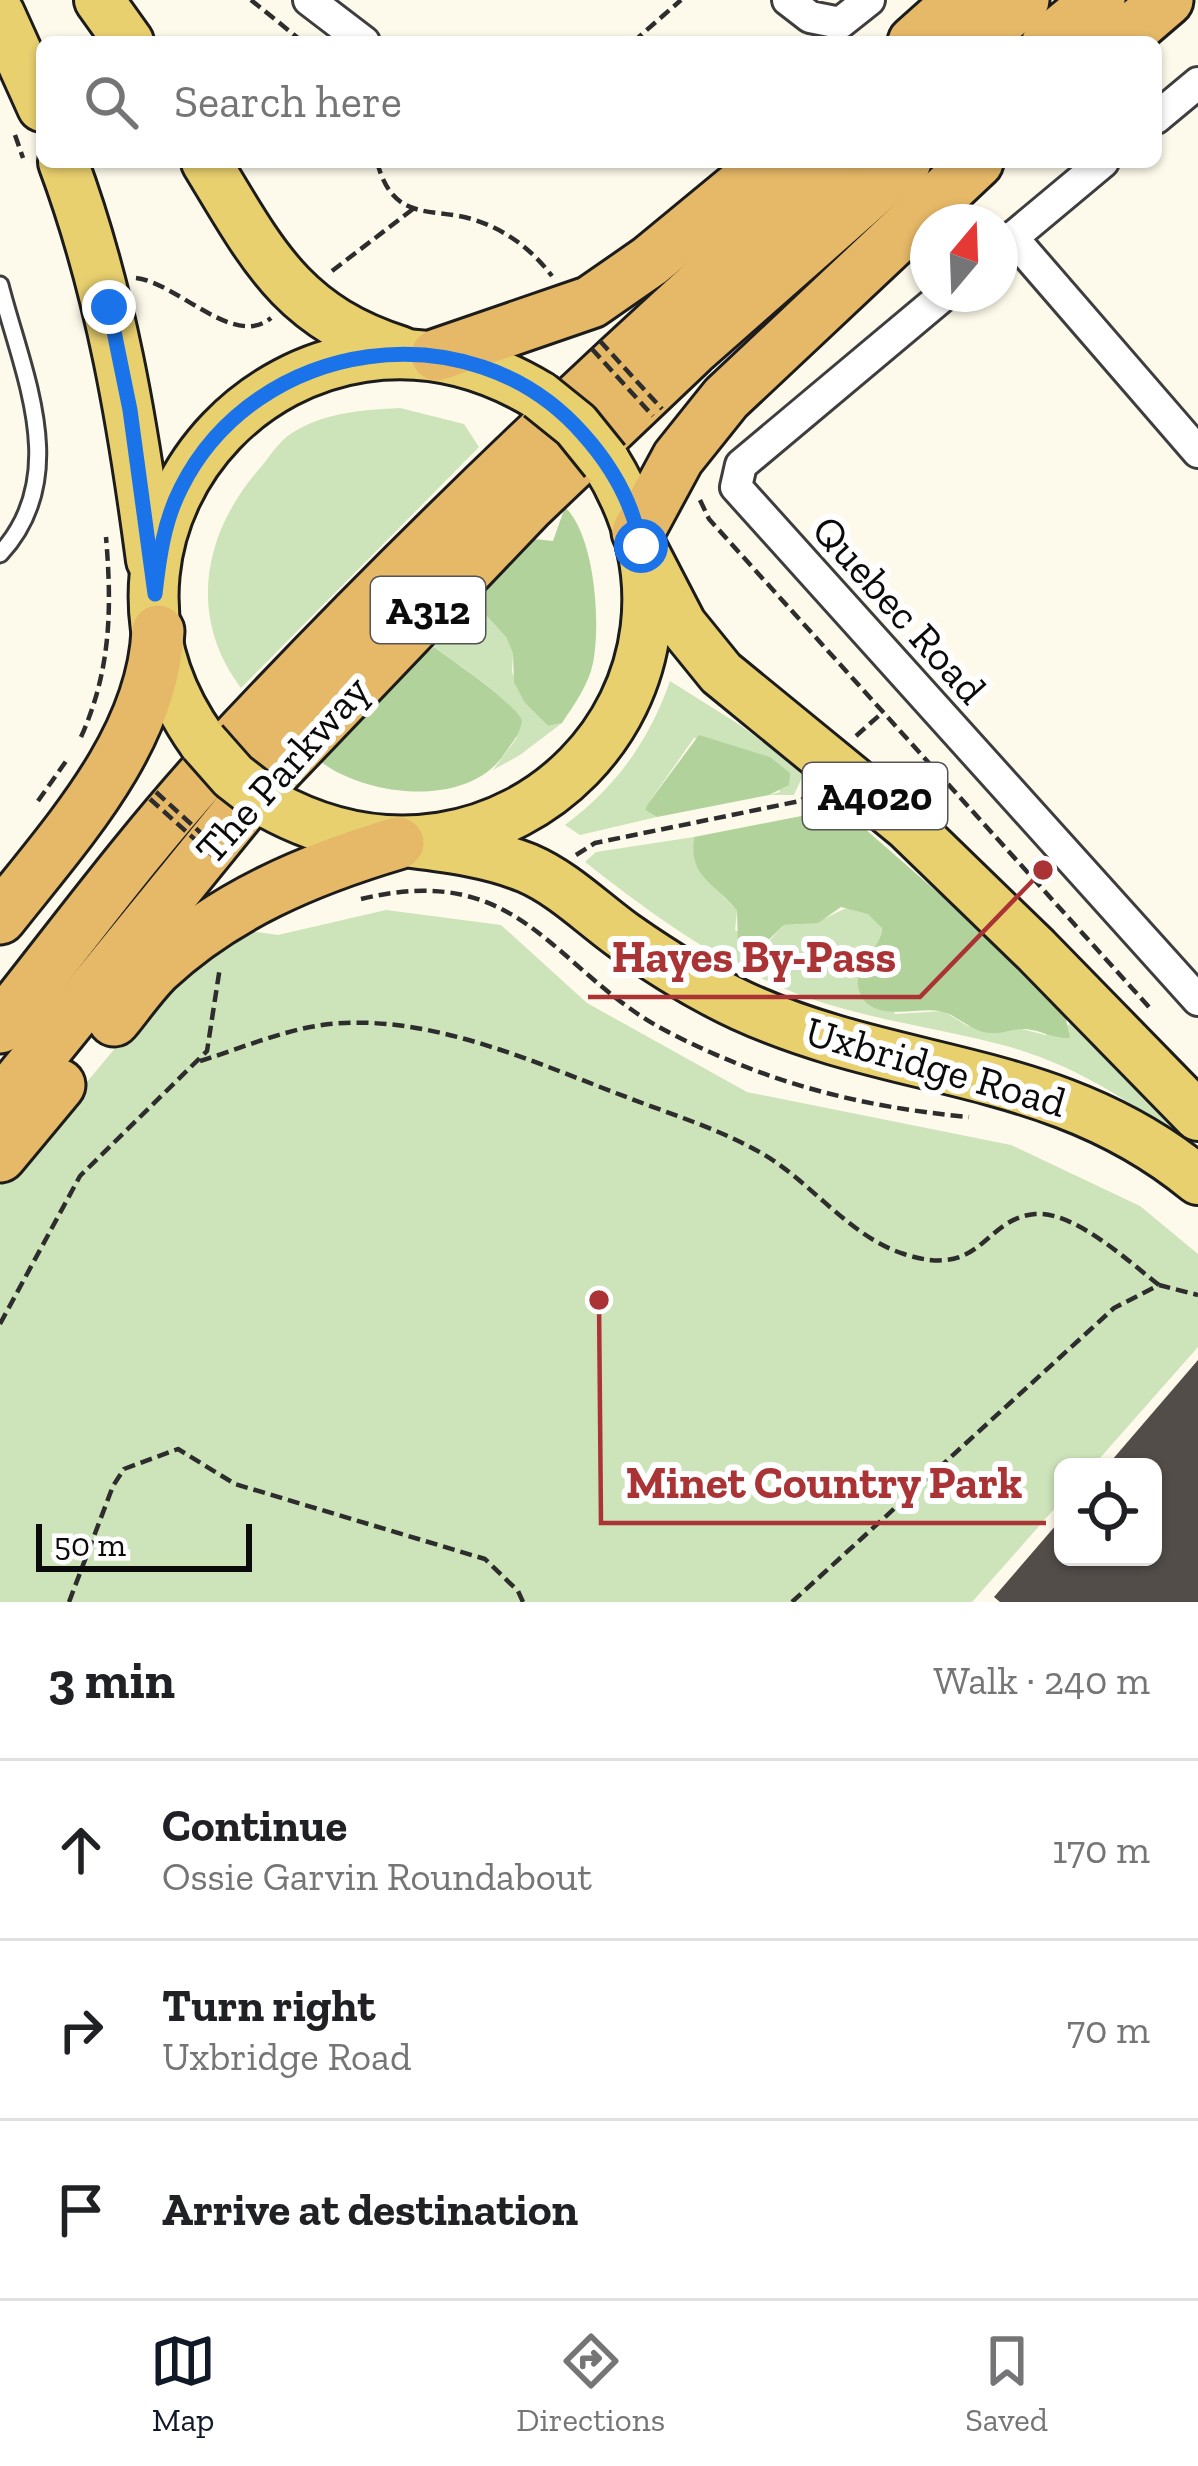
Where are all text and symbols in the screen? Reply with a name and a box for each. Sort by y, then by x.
search box [36,36,1162,168]
icon: search [78,69,144,135]
text: Search here [174,75,402,129]
north arrow [910,204,1018,312]
route end [82,280,136,334]
street label: Quebec Road [802,505,997,714]
route start [614,519,668,573]
road number: A312 [371,577,485,643]
street label: The Parkway [185,664,380,874]
road number: A4020 [803,763,947,829]
callout: Hayes By-Pass [588,916,920,997]
text: Hayes By-Pass [612,930,896,984]
street label: Uxbridge Road [800,1005,1072,1128]
callout: Minet Country Park [601,1442,1046,1523]
text: Minet Country Park [626,1456,1022,1510]
map controls [1054,1458,1162,1566]
button: locate [1054,1458,1162,1566]
scale bar [36,1518,252,1571]
text: 50 m [54,1525,126,1564]
text: 3 min [48,1650,175,1711]
text: Walk · 240 m [933,1657,1150,1704]
text: Continue [162,1799,347,1853]
icon: ahead [48,1817,114,1883]
text: 170 m [1052,1826,1150,1873]
text: Ossie Garvin Roundabout [162,1853,592,1900]
text: Turn right [162,1979,375,2033]
icon: right [48,1997,114,2063]
text: 70 m [1067,2006,1150,2053]
text: Uxbridge Road [162,2033,411,2080]
icon: arrive [48,2177,114,2243]
text: Arrive at destination [162,2183,578,2237]
tab: Map [150,2328,216,2439]
tab: Directions [516,2328,665,2439]
tab: Saved [965,2328,1048,2439]

